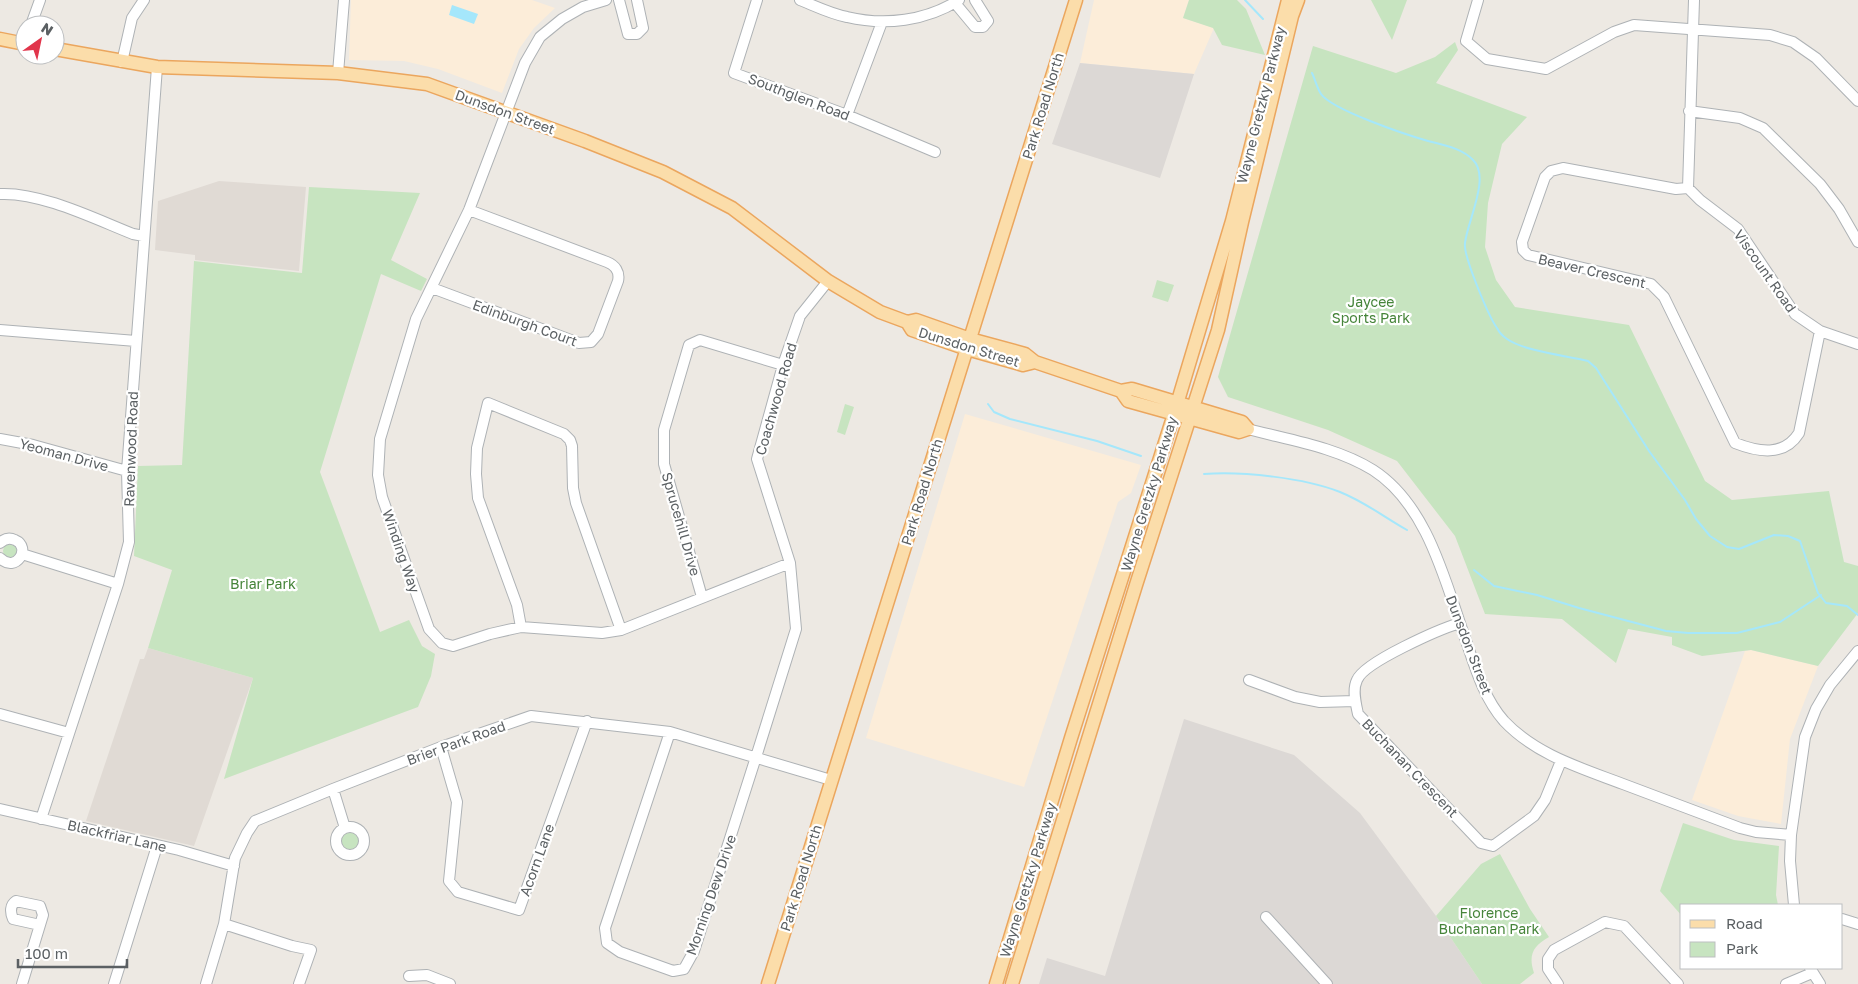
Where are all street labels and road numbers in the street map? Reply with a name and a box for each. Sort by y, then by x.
street label: Wayne Gretzky Parkway [1233,24,1288,185]
street label: Park Road North [1018,50,1067,161]
street label: Southglen Road [746,69,852,124]
street label: Dunsdon Street [453,86,557,137]
street label: Viscount Road [1731,226,1800,315]
street label: Beaver Crescent [1537,250,1648,291]
street label: Edinburgh Court [470,296,580,349]
street label: Dunsdon Street [917,323,1022,370]
street label: Coachwood Road [751,341,800,457]
street label: Ravenwood Road [120,391,141,507]
street label: Wayne Gretzky Parkway [1117,414,1180,573]
street label: Yeoman Drive [18,434,111,475]
street label: Park Road North [897,436,946,547]
street label: Sprucehill Drive [659,470,704,578]
street label: Winding Way [379,507,424,595]
street label: Dunsdon Street [1443,593,1496,697]
street label: Buchanan Crescent [1359,715,1462,821]
street label: Brier Park Road [404,717,508,768]
street label: Wayne Gretzky Parkway [996,800,1059,959]
street label: Blackfriar Lane [66,816,168,855]
street label: Acorn Lane [516,821,557,898]
street label: Park Road North [776,822,825,933]
street label: Morning Dew Drive [682,832,739,957]

